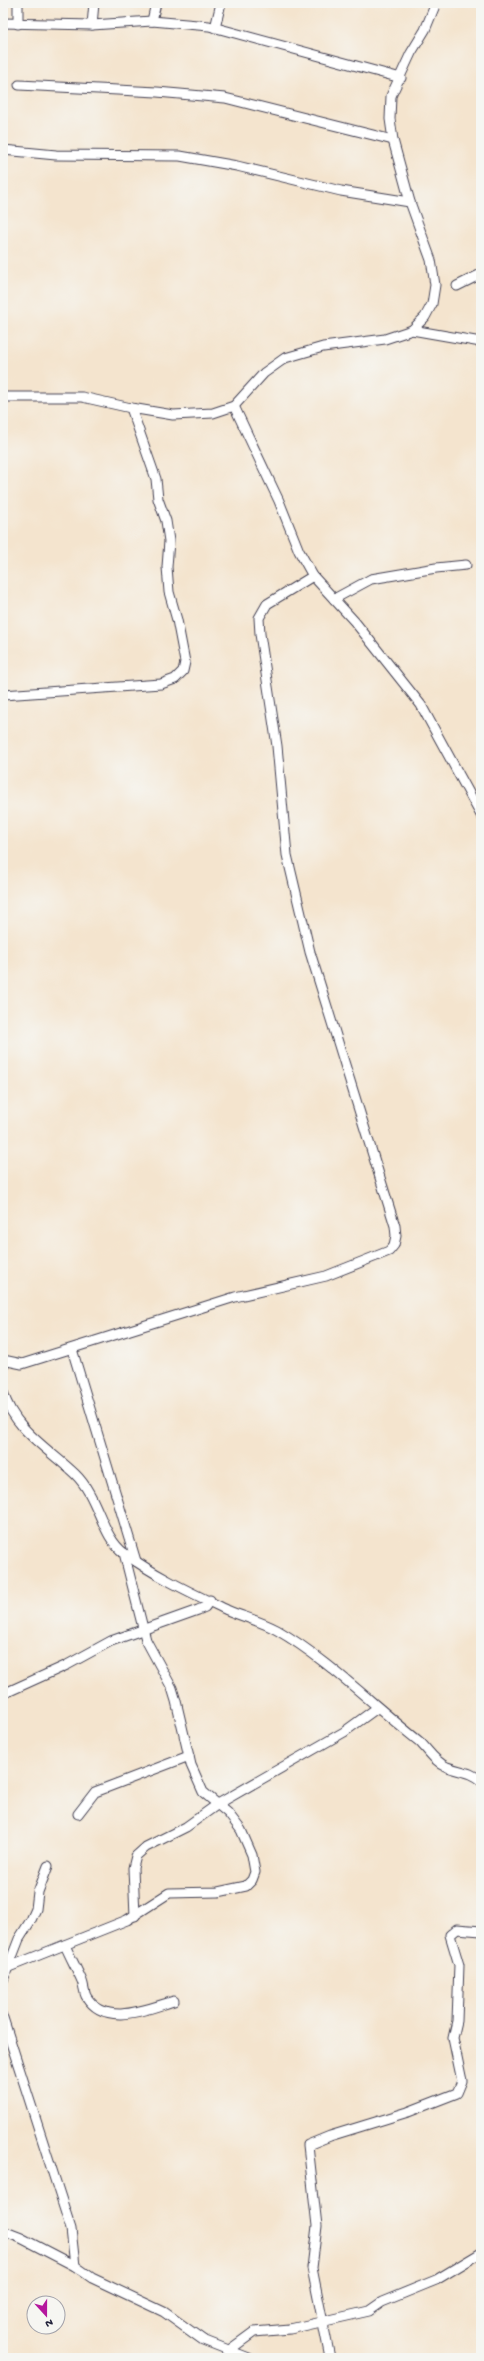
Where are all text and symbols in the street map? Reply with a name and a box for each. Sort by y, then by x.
north arrow [26,2295,66,2335]
text: N [43,2316,54,2329]

